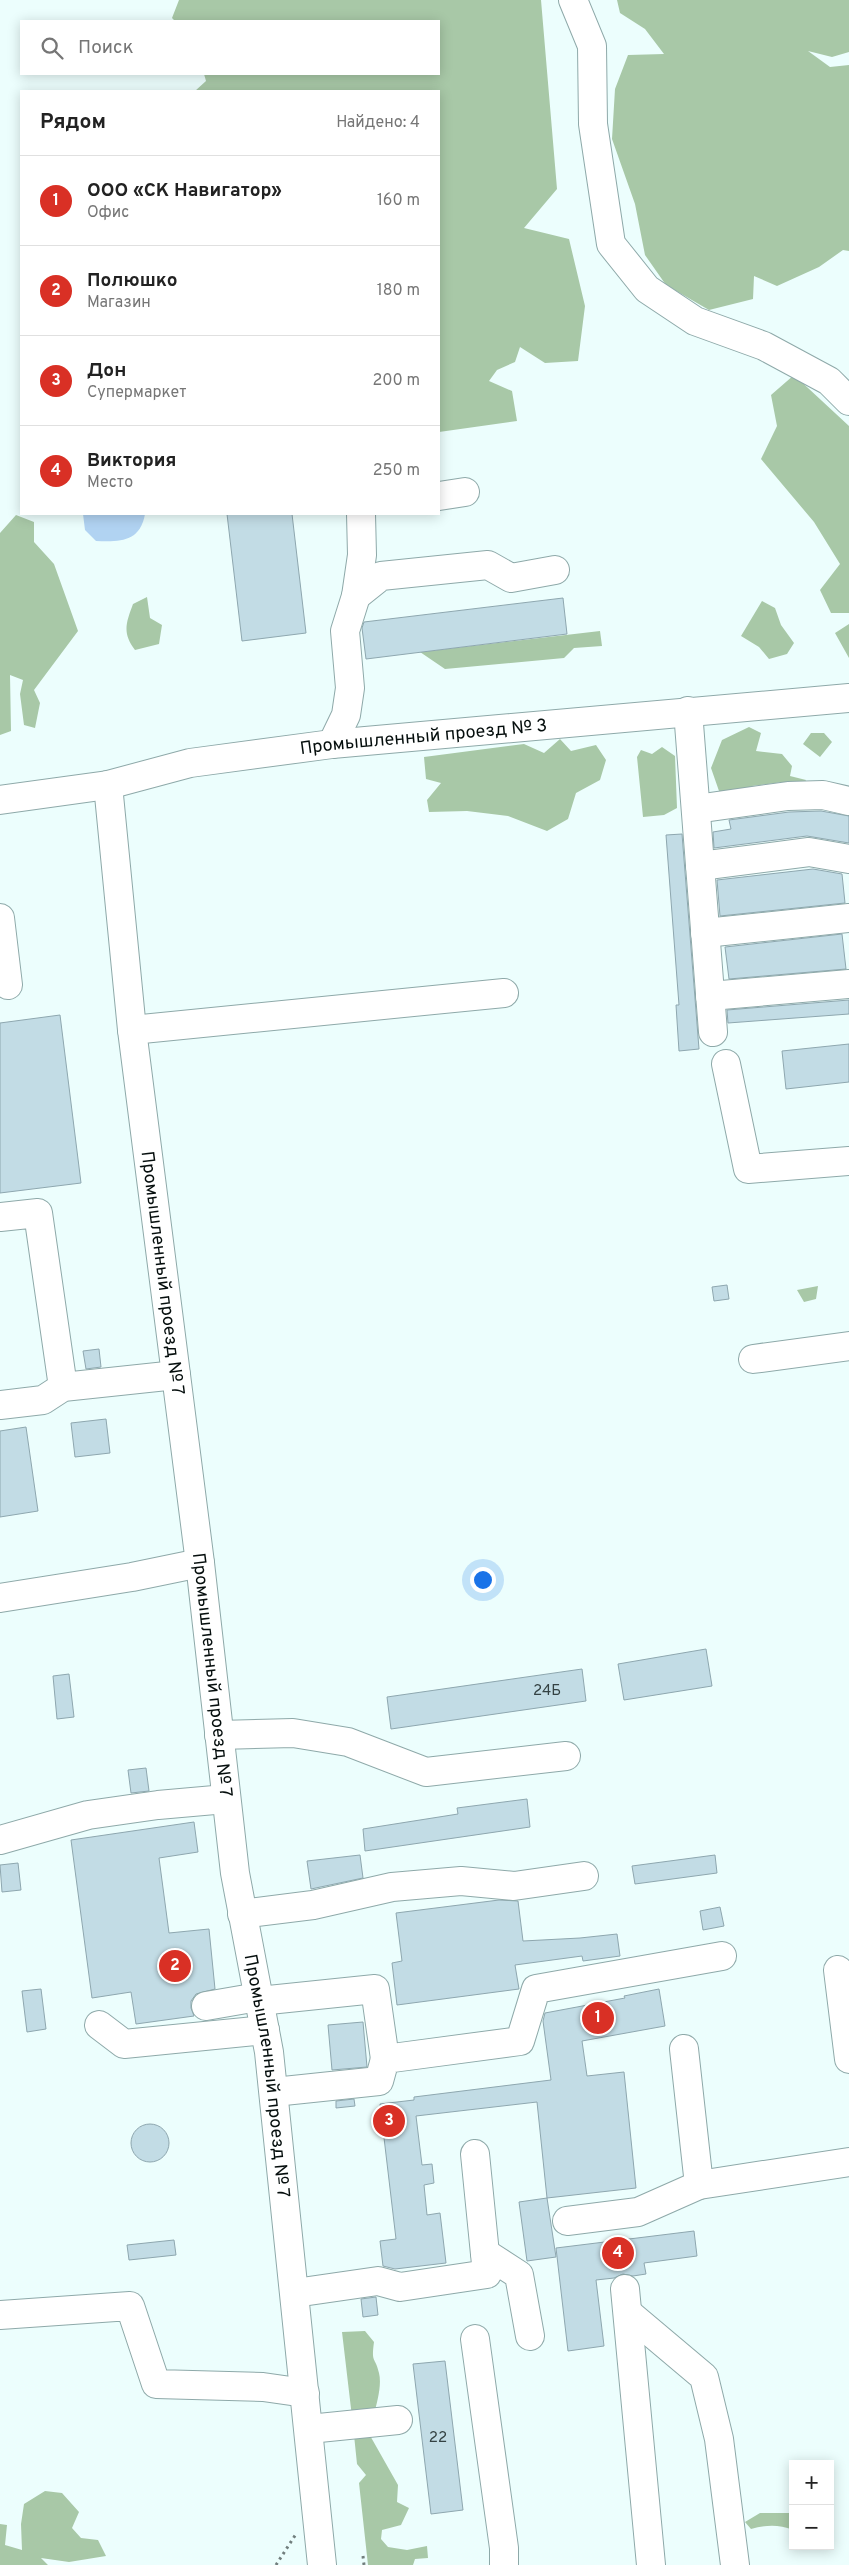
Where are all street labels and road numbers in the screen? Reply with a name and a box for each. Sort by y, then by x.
street label: Промышленный проезд № 3 [299,715,548,761]
street label: Промышленный проезд № 7 [135,1150,188,1396]
street label: Промышленный проезд № 7 [186,1551,236,1798]
street label: Промышленный проезд № 7 [238,1952,294,2199]

